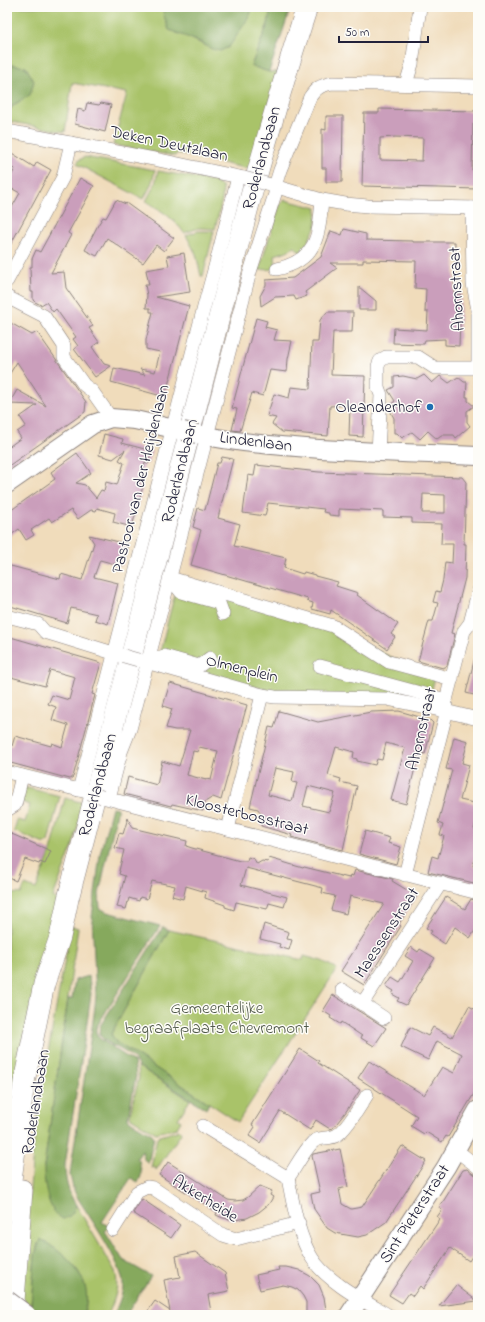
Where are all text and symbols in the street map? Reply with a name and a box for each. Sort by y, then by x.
scale bar [339,18,428,44]
text: 50 m [345,24,369,42]
street label: Roderlandbaan [236,103,288,213]
street label: Deken Deutzlaan [107,119,230,169]
street label: Ahornstraat [442,246,472,332]
street label: Pastoor van der Heijdenlaan [105,382,177,576]
place label: Oleanderhof [336,395,422,420]
marker: Oleanderhof [425,402,435,412]
street label: Roderlandbaan [155,416,205,526]
street label: Lindenlaan [218,425,294,459]
street label: Olmenplein [203,648,281,690]
street label: Ahornstraat [400,685,444,773]
street label: Roderlandbaan [72,730,124,840]
street label: Kloosterbosstraat [183,788,312,842]
street label: Maessenstraat [348,882,426,983]
park label: Gemeentelijke begraafplaats Chevremont [125,996,309,1043]
street label: Roderlandbaan [15,1048,57,1156]
street label: Sint Pieterstraat [373,1159,457,1269]
street label: Akkerheide [167,1169,243,1229]

